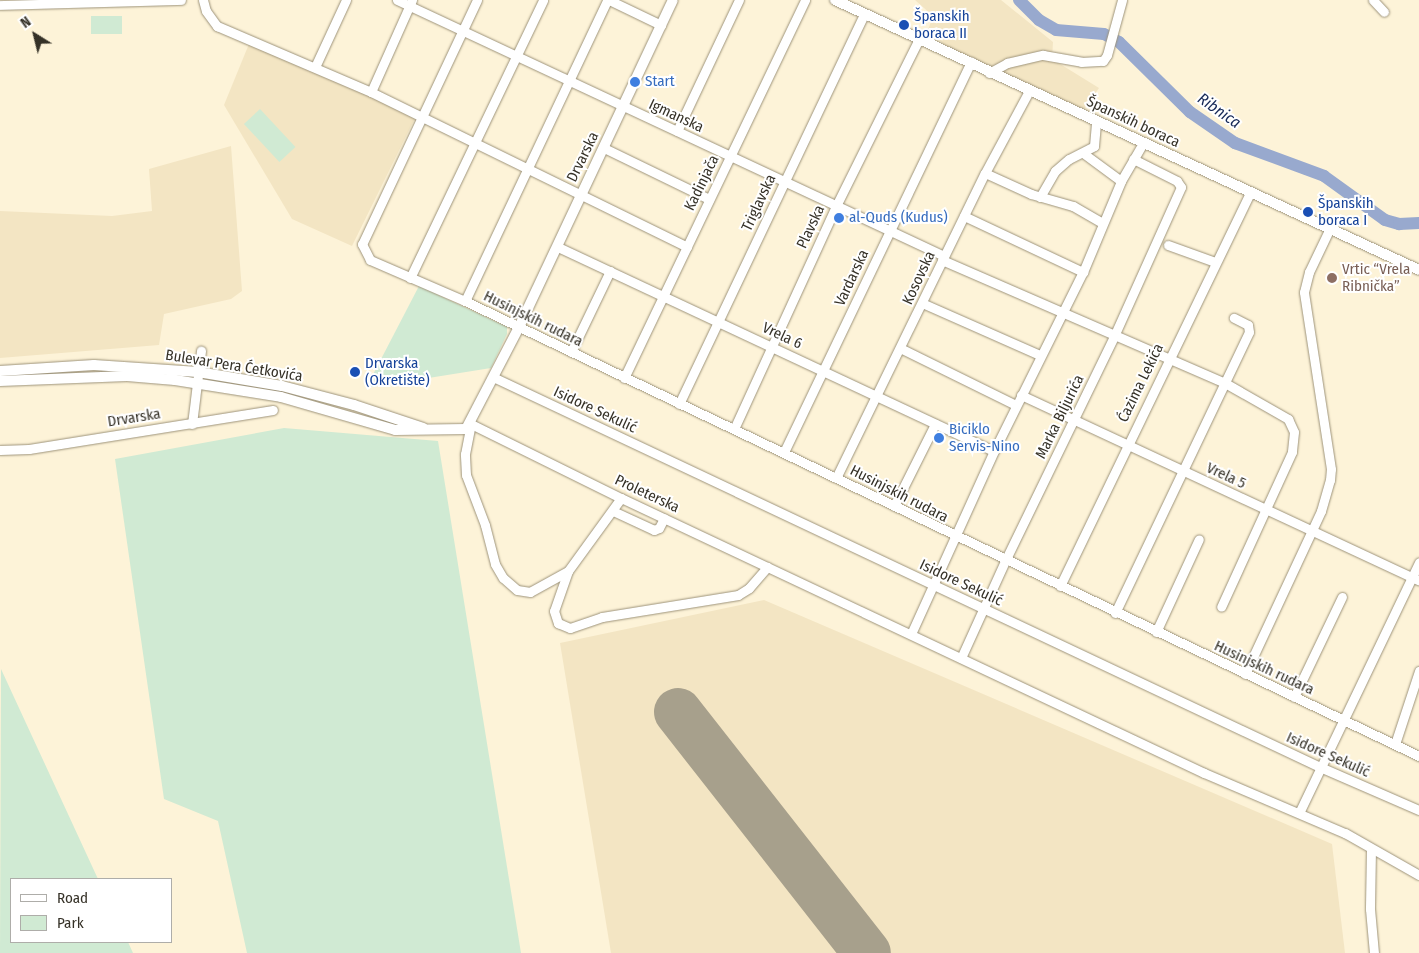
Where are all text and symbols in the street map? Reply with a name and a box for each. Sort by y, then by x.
place label: Španskih boraca II [914,7,970,42]
north arrow [10,10,60,60]
text: N [17,13,34,32]
marker: Španskih boraca II [898,19,910,31]
place label: Start [645,73,675,91]
marker: Start [629,76,641,88]
water label: Ribnica [1194,89,1244,133]
street label: Španskih boraca [1084,93,1182,151]
street label: Igmanska [646,96,706,136]
street label: Drvarska [563,129,603,185]
street label: Kadinjača [681,152,723,214]
street label: Triglavska [738,172,780,234]
place label: Španskih boraca I [1318,194,1374,229]
street label: Plavska [793,202,829,252]
marker: Španskih boraca I [1302,206,1314,218]
place label: al-Quds (Kudus) [849,209,948,227]
marker: al-Quds (Kudus) [833,212,845,224]
street label: Vardarska [831,247,873,309]
street label: Kosovska [899,248,939,308]
place label: Vrtic “Vrela Ribnička” [1342,260,1410,295]
marker: Vrtic “Vrela Ribnička” [1326,272,1338,284]
street label: Husinjskih rudara [481,287,585,351]
street label: Vrela 6 [759,319,805,353]
street label: Ćazima Lekića [1114,341,1168,425]
street label: Bulevar Pera Ćetkovića [164,346,304,386]
place label: Drvarska (Okretište) [365,354,430,389]
marker: Drvarska (Okretište) [349,366,361,378]
street label: Marka Biljurića [1032,372,1088,462]
street label: Isidore Sekulić [551,383,639,437]
street label: Drvarska [106,405,162,431]
place label: Biciklo Servis-Nino [949,420,1020,455]
marker: Biciklo Servis-Nino [933,432,945,444]
street label: Vrela 5 [1203,459,1249,493]
street label: Husinjskih rudara [847,461,951,527]
street label: Proleterska [612,471,682,517]
street label: Isidore Sekulić [917,556,1005,610]
street label: Husinjskih rudara [1211,637,1317,699]
street label: Isidore Sekulić [1283,729,1373,781]
legend [10,878,172,943]
text: Road [57,889,88,907]
text: Park [57,914,84,932]

